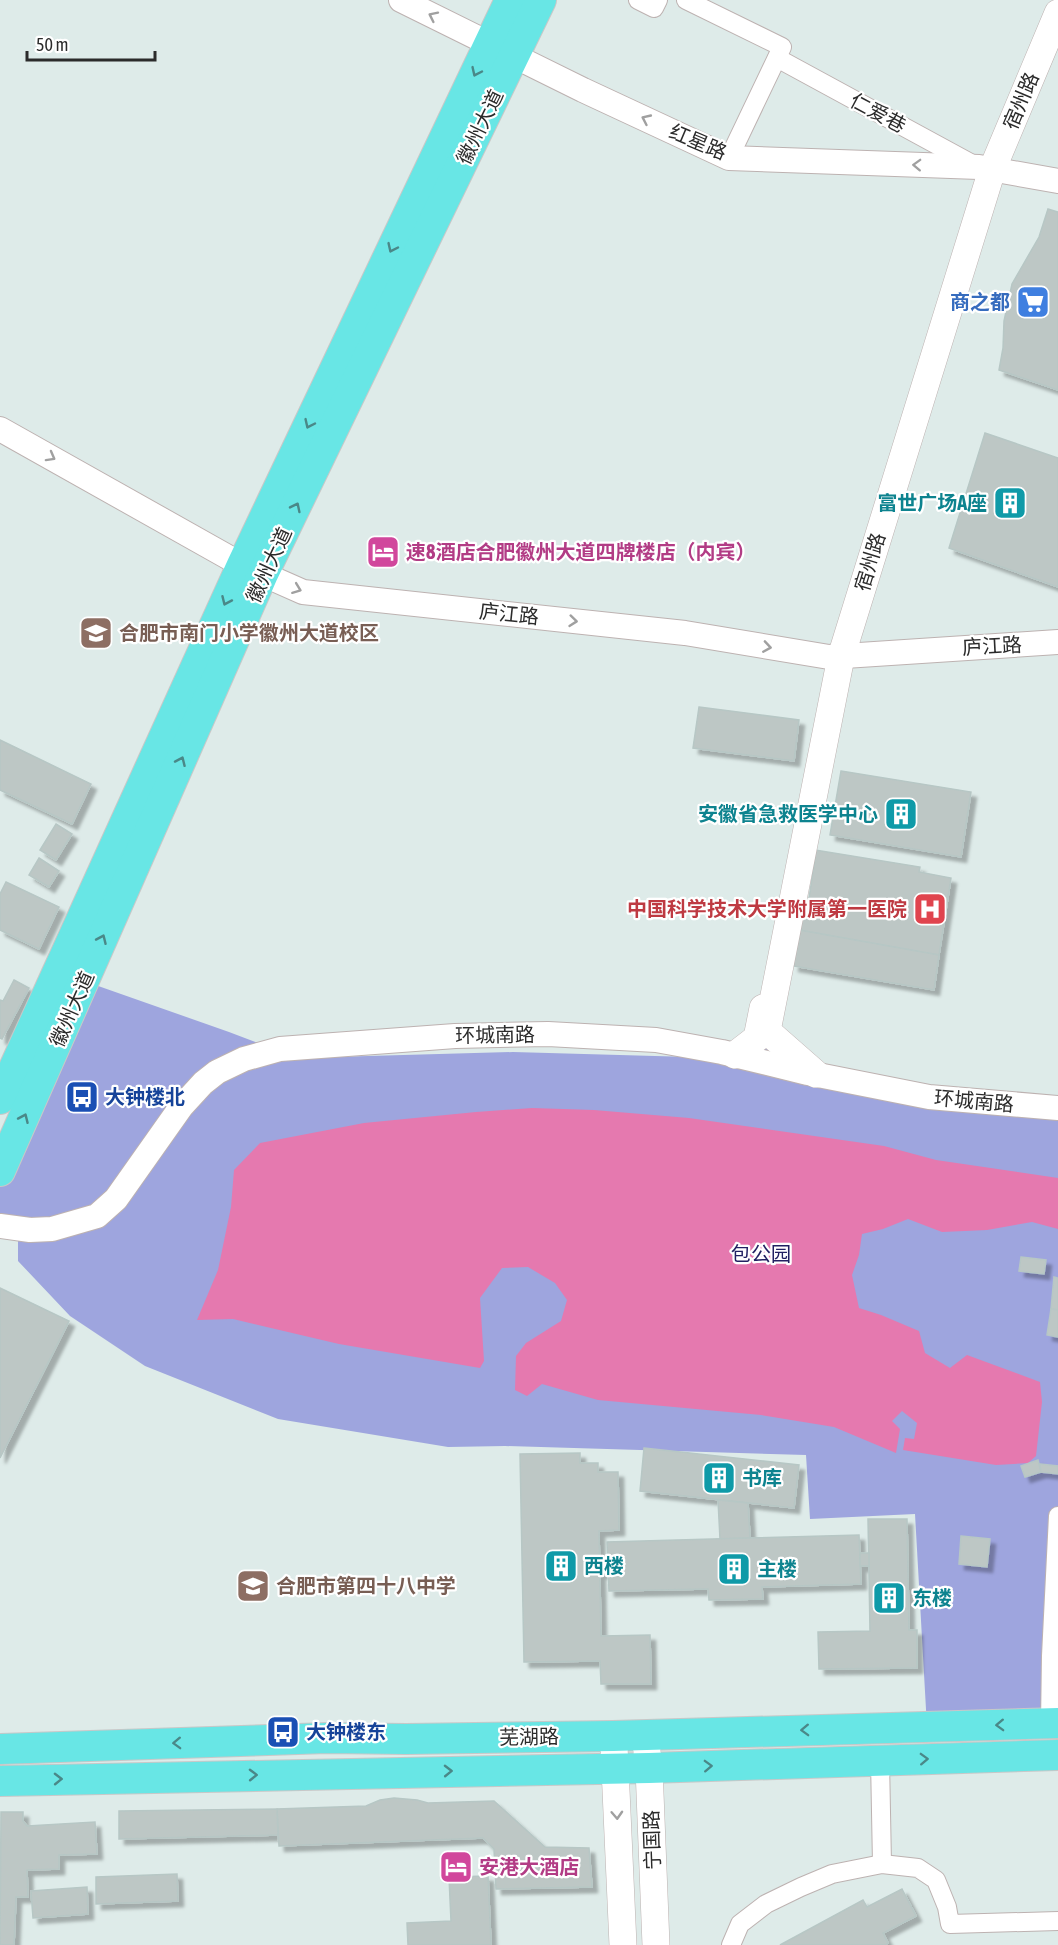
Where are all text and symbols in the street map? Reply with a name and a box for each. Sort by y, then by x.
one-way arrow [429,11,440,23]
scale bar [27,24,154,62]
text: 50 m [36,34,68,55]
one-way arrow [471,65,483,76]
street label: 宿州路 [998,69,1043,133]
street label: 徽州大道 [452,86,507,168]
street label: 仁爱巷 [846,88,910,137]
one-way arrow [642,115,653,127]
street label: 红星路 [666,119,730,164]
one-way arrow [912,159,921,171]
one-way arrow [388,242,400,253]
supermarket icon: 商之都 [1015,284,1051,320]
place label: 商之都 [950,290,1010,313]
one-way arrow [304,418,316,429]
one-way arrow [45,450,55,461]
building icon: 富世广场A座 [992,485,1028,521]
place label: 富世广场A座 [877,491,987,514]
one-way arrow [289,502,300,513]
street label: 徽州大道 [241,524,296,606]
street label: 宿州路 [850,530,889,594]
hotel icon: 速8酒店合肥徽州大道四牌楼店（内宾） [365,534,401,570]
place label: 速8酒店合肥徽州大道四牌楼店（内宾） [406,540,755,563]
one-way arrow [291,581,301,594]
one-way arrow [221,594,233,605]
street label: 庐江路 [478,599,540,628]
one-way arrow [569,614,578,627]
school or university icon: 合肥市南门小学徽州大道校区 [78,615,114,651]
place label: 合肥市南门小学徽州大道校区 [119,621,379,644]
street label: 庐江路 [961,632,1023,659]
one-way arrow [761,640,771,653]
one-way arrow [174,756,186,767]
building icon: 安徽省急救医学中心 [883,796,919,832]
place label: 安徽省急救医学中心 [698,802,878,825]
hospital icon: 中国科学技术大学附属第一医院 [912,891,948,927]
place label: 中国科学技术大学附属第一医院 [627,897,907,920]
one-way arrow [95,935,107,946]
street label: 徽州大道 [45,968,98,1050]
street label: 环城南路 [455,1022,535,1047]
bus stop icon: 大钟楼北 [64,1079,100,1115]
place label: 大钟楼北 [105,1085,185,1108]
street label: 环城南路 [933,1086,1015,1115]
one-way arrow [16,1113,28,1124]
park label: 包公园 [731,1242,791,1265]
building icon: 书库 [701,1460,737,1496]
place label: 书库 [742,1466,782,1489]
building icon: 西楼 [543,1548,579,1584]
building icon: 主楼 [716,1551,752,1587]
place label: 西楼 [584,1554,624,1577]
place label: 主楼 [757,1557,797,1580]
school or university icon: 合肥市第四十八中学 [235,1568,271,1604]
place label: 合肥市第四十八中学 [276,1574,456,1597]
building icon: 东楼 [871,1580,907,1616]
place label: 东楼 [912,1586,952,1609]
bus stop icon: 大钟楼东 [265,1714,301,1750]
one-way arrow [995,1719,1004,1731]
place label: 大钟楼东 [306,1720,386,1743]
street label: 芜湖路 [499,1724,559,1749]
one-way arrow [800,1724,809,1737]
one-way arrow [172,1737,181,1749]
one-way arrow [919,1753,928,1765]
one-way arrow [703,1759,712,1772]
one-way arrow [444,1765,453,1777]
one-way arrow [249,1769,258,1781]
one-way arrow [54,1773,63,1786]
street label: 宁国路 [639,1810,664,1870]
one-way arrow [610,1811,623,1820]
hotel icon: 安港大酒店 [438,1849,474,1885]
place label: 安港大酒店 [479,1855,579,1878]

